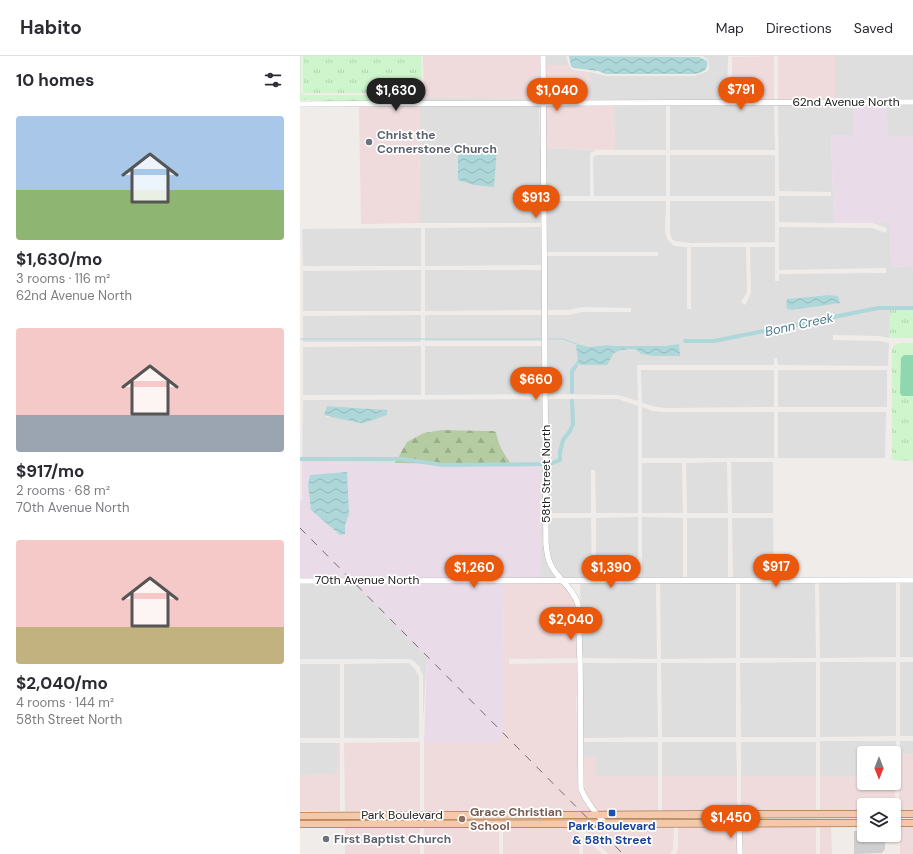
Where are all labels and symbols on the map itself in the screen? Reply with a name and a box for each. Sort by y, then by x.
pin: $791 [717,77,765,111]
pin: $1,630 [363,78,429,112]
pin: $1,040 [524,78,590,112]
street label: 62nd Avenue North [792,94,900,110]
place label: Christ the Cornerstone Church [377,127,497,157]
marker: Christ the Cornerstone Church [364,137,374,147]
pin: $913 [512,185,560,219]
water label: Bonn Creek [763,309,835,340]
pin: $660 [512,367,560,401]
street label: 58th Street North [538,425,554,523]
pin: $917 [752,554,800,588]
pin: $1,260 [441,555,507,589]
pin: $1,390 [578,555,644,589]
street label: 70th Avenue North [315,572,419,588]
pin: $2,040 [538,607,604,641]
north arrow [857,746,901,790]
place label: Grace Christian School [470,804,562,834]
pin: $1,450 [698,805,764,839]
street label: Park Boulevard [361,807,443,823]
marker: Park Boulevard & 58th Street [607,808,617,818]
marker: Grace Christian School [457,814,467,824]
place label: Park Boulevard & 58th Street [568,818,656,848]
place label: First Baptist Church [334,831,451,847]
marker: First Baptist Church [321,834,331,844]

